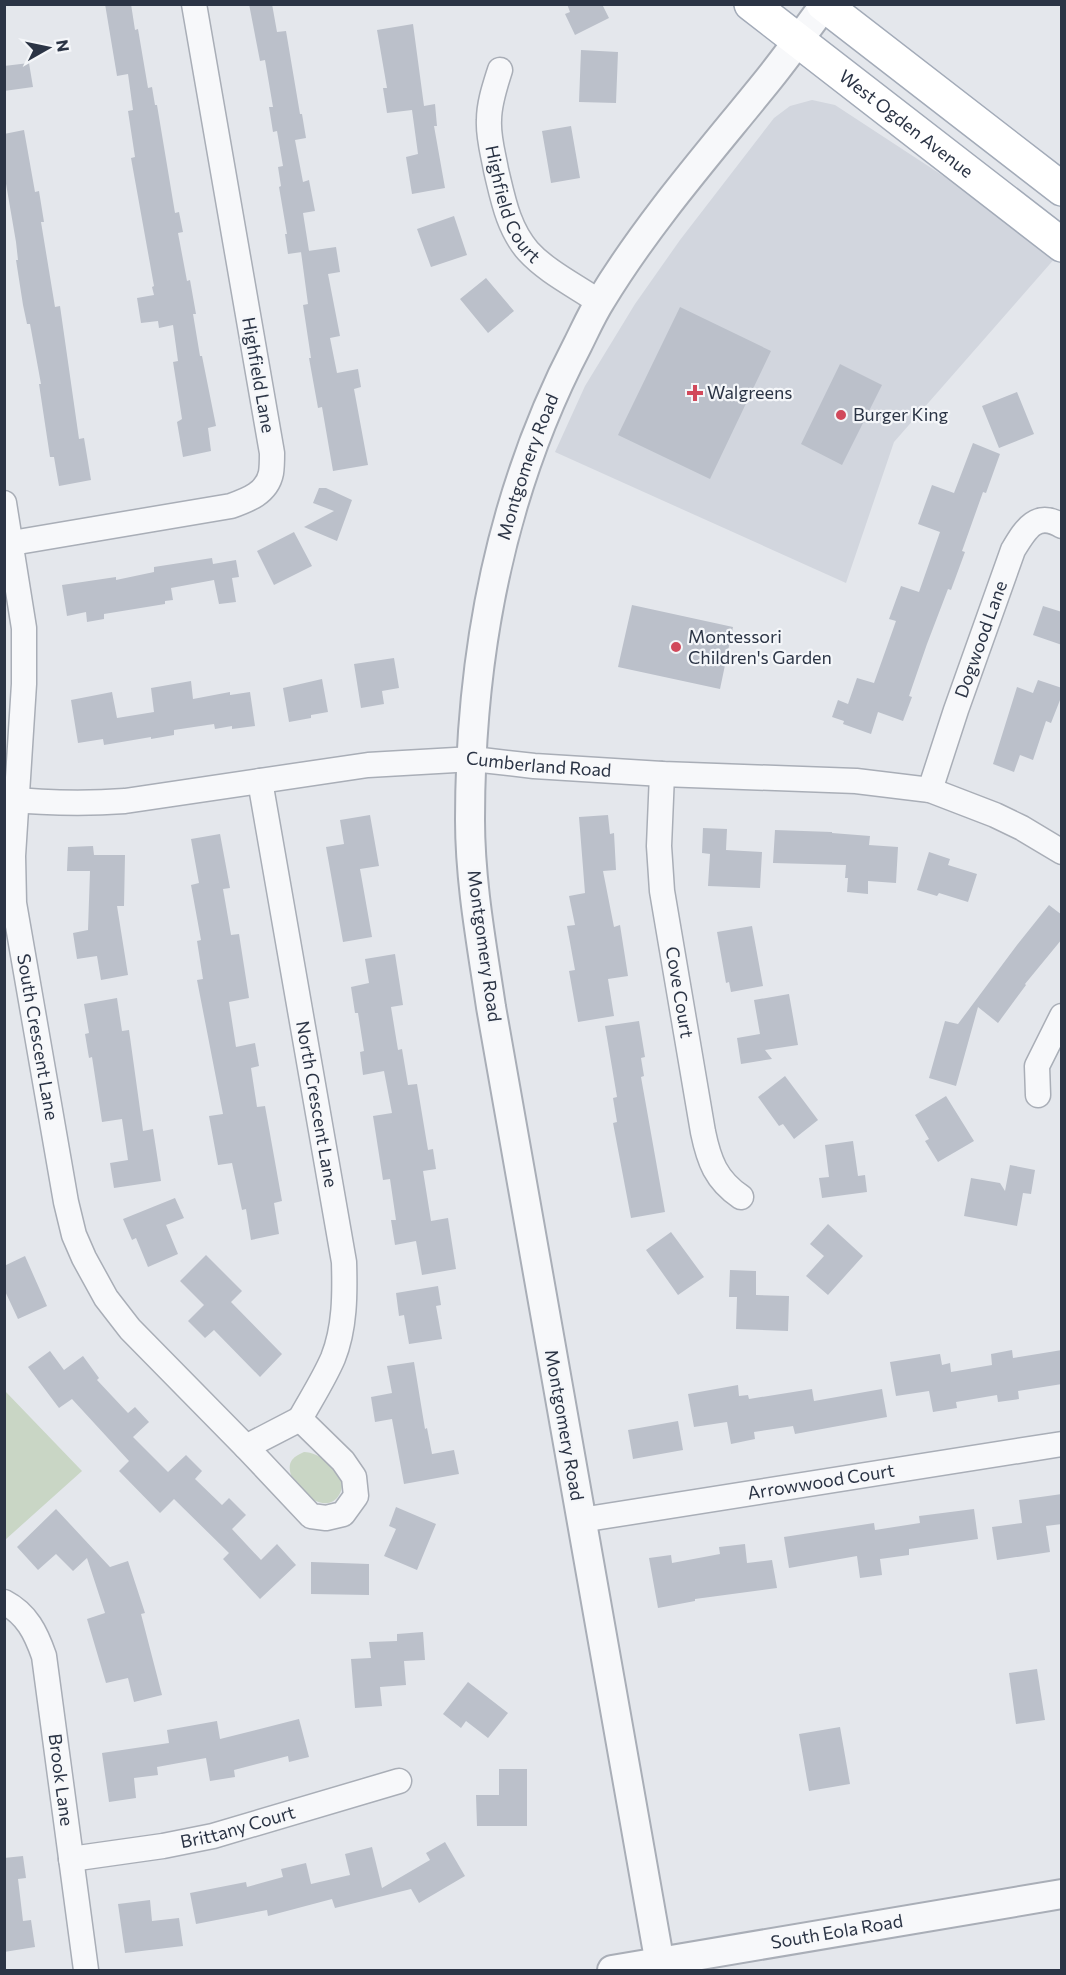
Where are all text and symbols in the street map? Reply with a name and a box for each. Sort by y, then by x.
north arrow [18,18,78,78]
text: N [53,38,74,53]
street label: West Ogden Avenue [835,64,978,182]
street label: Highfield Court [481,143,545,267]
street label: Highfield Lane [238,315,280,435]
place label: Walgreens [707,381,793,403]
marker: Walgreens [688,386,702,400]
street label: Montgomery Road [492,390,563,542]
place label: Burger King [853,403,949,425]
marker: Burger King [834,408,848,422]
street label: Dogwood Lane [949,578,1011,701]
place label: Montessori Children's Garden [688,625,832,668]
marker: Montessori Children's Garden [669,640,683,654]
street label: Cumberland Road [465,747,612,781]
street label: Montgomery Road [463,868,507,1023]
street label: Cove Court [662,945,699,1040]
street label: South Crescent Lane [13,952,64,1122]
street label: North Crescent Lane [292,1019,343,1189]
street label: Montgomery Road [541,1348,589,1502]
street label: Arrowwood Court [746,1459,896,1504]
street label: Brook Lane [44,1732,79,1827]
street label: Brittany Court [178,1800,298,1852]
street label: South Eola Road [769,1909,904,1953]

